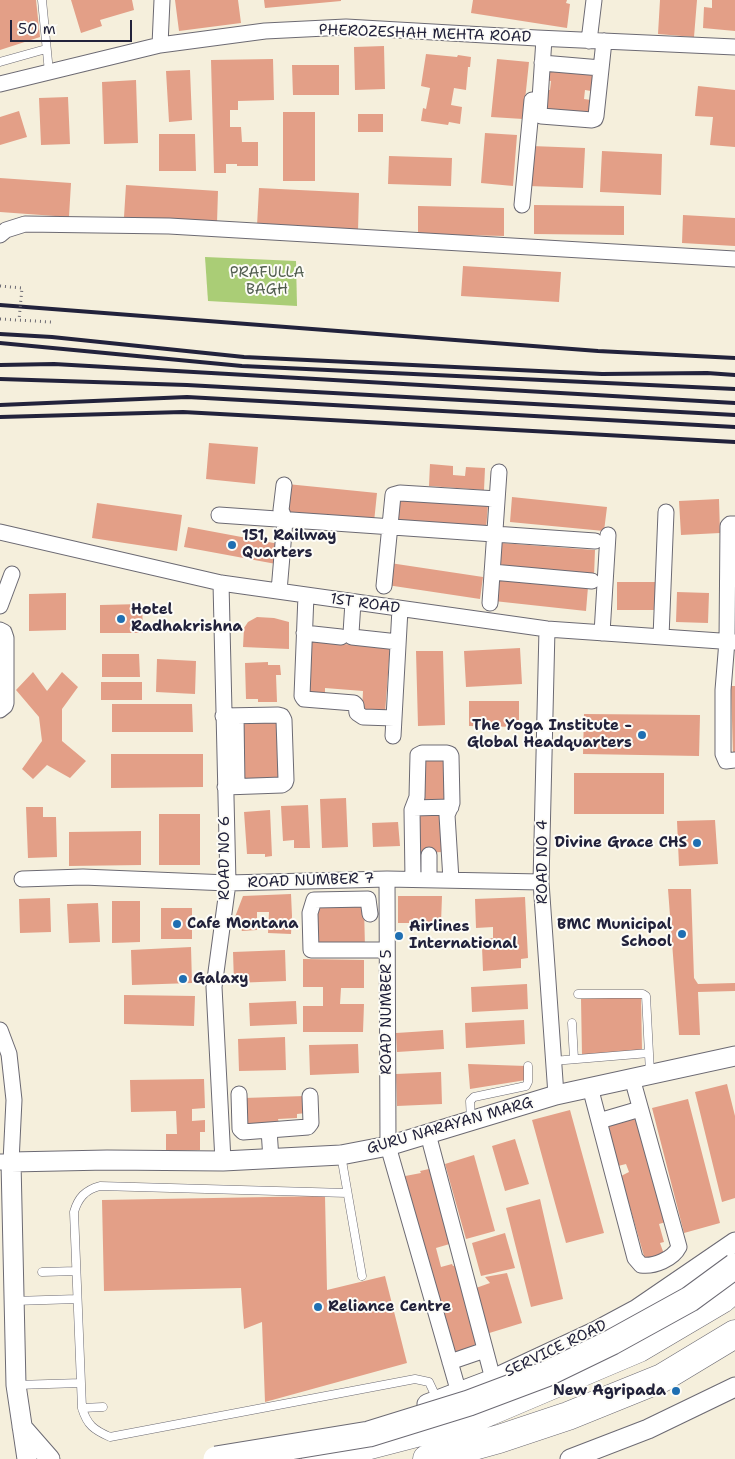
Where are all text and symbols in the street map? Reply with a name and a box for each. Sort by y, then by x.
scale bar [12,10,135,42]
text: 50 m [18,19,56,39]
street label: PHEROZESHAH MEHTA ROAD [318,21,532,47]
park label: PRAFULLA BAGH [230,264,304,299]
place label: 151, Railway Quarters [242,527,336,562]
marker: 151, Railway Quarters [226,539,238,551]
street label: 1ST ROAD [329,590,401,618]
place label: Hotel Radhakrishna [131,601,243,636]
marker: Hotel Radhakrishna [115,613,127,625]
place label: The Yoga Institute - Global Headquarters [467,717,632,752]
marker: The Yoga Institute - Global Headquarters [636,729,648,741]
street label: ROAD NO 6 [216,816,234,900]
street label: ROAD NO 4 [534,820,552,904]
place label: Divine Grace CHS [554,834,687,852]
marker: Divine Grace CHS [691,837,703,849]
street label: ROAD NUMBER 7 [247,870,375,892]
place label: Cafe Montana [187,915,298,933]
place label: BMC Municipal School [557,916,672,951]
marker: Cafe Montana [171,918,183,930]
place label: Airlines International [409,918,518,953]
marker: BMC Municipal School [676,928,688,940]
marker: Airlines International [393,930,405,942]
street label: ROAD NUMBER 5 [378,949,396,1075]
place label: Galaxy [193,970,248,988]
marker: Galaxy [177,973,189,985]
street label: GURU NARAYAN MARG [365,1094,535,1158]
place label: Reliance Centre [328,1298,451,1316]
marker: Reliance Centre [312,1301,324,1313]
street label: SERVICE ROAD [502,1317,610,1381]
place label: New Agripada [553,1382,666,1400]
marker: New Agripada [670,1385,682,1397]

